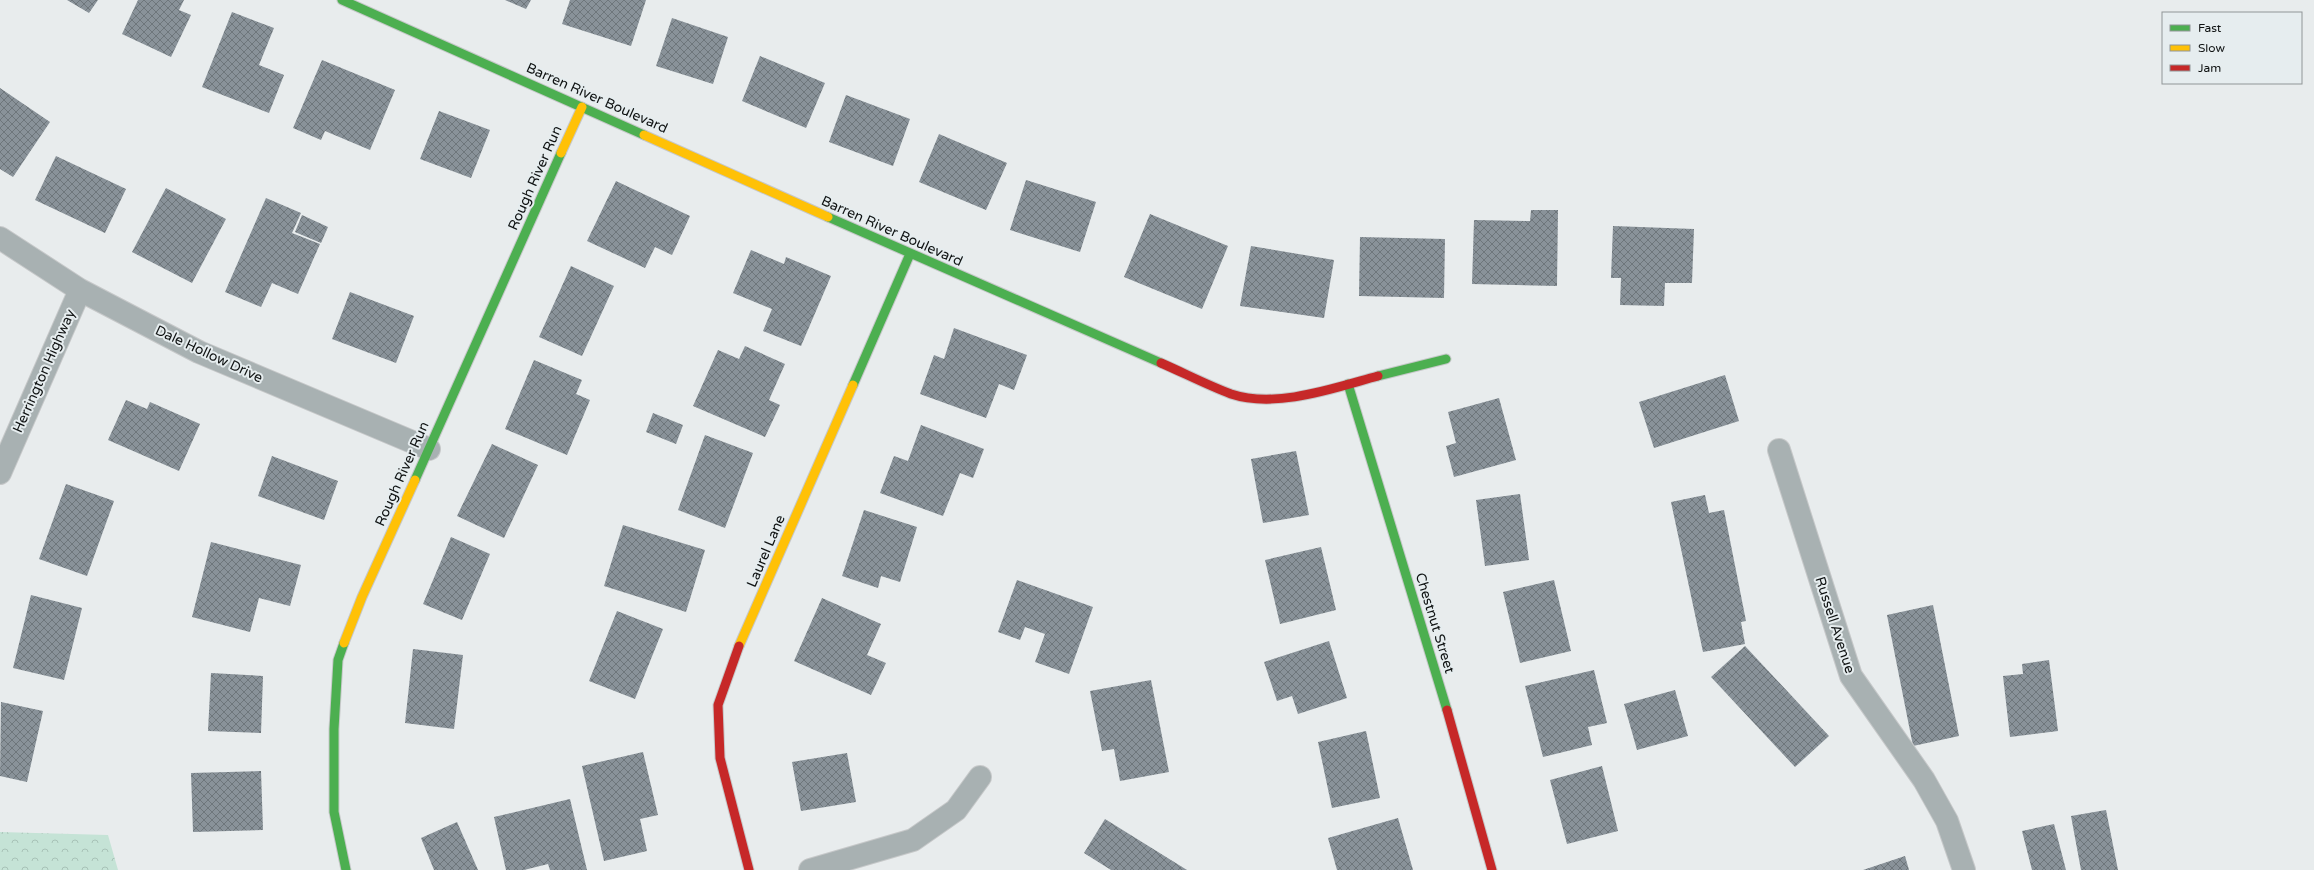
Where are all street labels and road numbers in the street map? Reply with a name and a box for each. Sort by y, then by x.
street label: Barren River Boulevard [524,59,670,137]
street label: Rough River Run [504,123,566,233]
street label: Barren River Boulevard [819,192,965,270]
street label: Herrington Highway [9,306,79,435]
street label: Dale Hollow Drive [152,322,266,386]
street label: Rough River Run [371,419,433,529]
street label: Laurel Lane [743,512,789,590]
street label: Chestnut Street [1412,571,1459,676]
street label: Russell Avenue [1811,575,1859,676]

